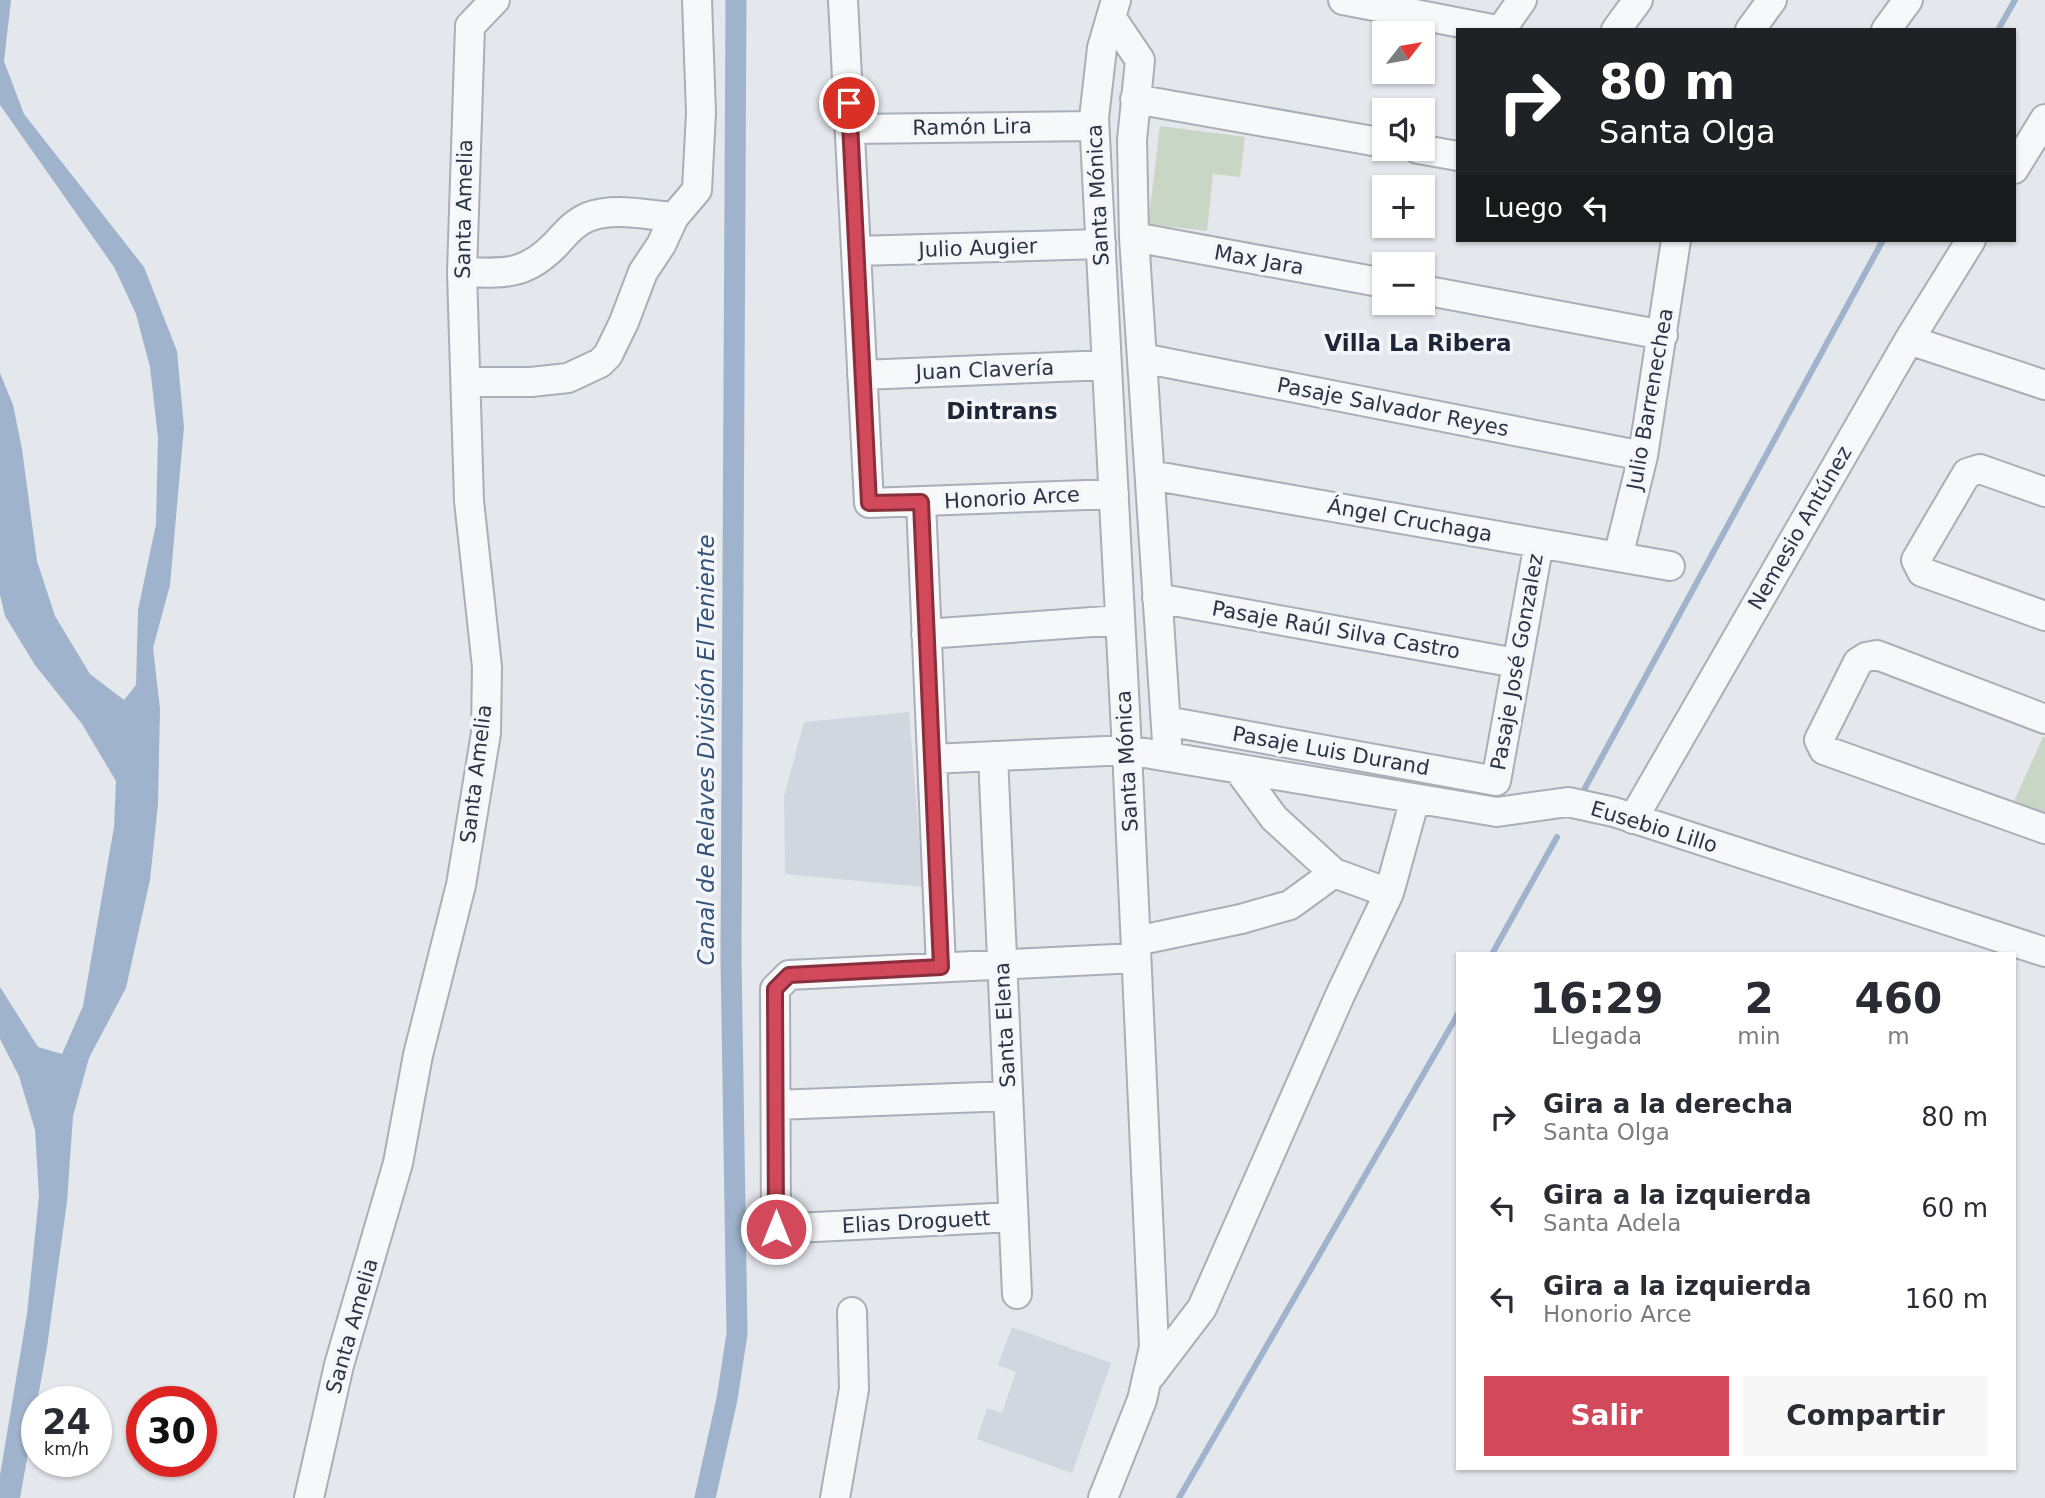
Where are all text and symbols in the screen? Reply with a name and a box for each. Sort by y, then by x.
north arrow [1372,21,1435,84]
map controls [1372,21,1435,315]
text: 80 m [1599,54,1735,111]
icon: right [1484,56,1575,147]
pin [819,73,879,133]
icon: arrive [830,84,868,122]
button: sound [1372,98,1435,161]
text: Santa Olga [1599,113,1776,151]
street label: Ramón Lira [912,114,1032,140]
street label: Santa Mónica [1082,124,1114,266]
street label: Santa Amelia [451,139,477,279]
button: + [1372,175,1435,238]
icon: left [1577,189,1615,227]
text: Luego [1484,193,1563,223]
street label: Julio Augier [916,234,1038,262]
street label: Max Jara [1212,240,1306,280]
button: − [1372,252,1435,315]
street label: Julio Barrenechea [1622,306,1678,494]
district label: Villa La Ribera [1324,330,1512,356]
street label: Juan Clavería [913,356,1055,384]
street label: Pasaje Salvador Reyes [1275,373,1511,441]
district label: Dintrans [946,398,1058,424]
street label: Nemesio Antúnez [1743,442,1857,614]
street label: Honorio Arce [944,482,1080,514]
street label: Ángel Cruchaga [1326,493,1494,546]
water label: Canal de Relaves División El Teniente [693,534,719,966]
street label: Pasaje José Gonzalez [1486,552,1548,772]
street label: Pasaje Raúl Silva Castro [1210,596,1462,664]
street label: Santa Mónica [1111,690,1143,832]
street label: Santa Amelia [456,703,496,845]
street label: Pasaje Luis Durand [1231,722,1431,780]
street label: Eusebio Lillo [1588,796,1720,858]
street label: Santa Elena [990,962,1020,1088]
text: 16:29 [1530,974,1664,1023]
text: 2 [1744,974,1774,1023]
text: 460 [1855,974,1942,1023]
text: Llegada [1551,1023,1642,1049]
text: min [1737,1023,1781,1049]
text: m [1887,1023,1910,1049]
text: Gira a la derecha [1543,1089,1793,1119]
icon: right [1484,1098,1522,1136]
text: 80 m [1921,1102,1988,1132]
text: Santa Olga [1543,1119,1670,1145]
text: Gira a la izquierda [1543,1180,1811,1210]
icon: left [1484,1189,1522,1227]
position arrow [739,1192,813,1266]
text: 60 m [1921,1193,1988,1223]
street label: Elias Droguett [841,1206,991,1238]
text: Santa Adela [1543,1210,1681,1236]
street label: Santa Amelia [321,1256,383,1396]
text: Gira a la izquierda [1543,1271,1811,1301]
icon: left [1484,1280,1522,1318]
text: 160 m [1905,1284,1988,1314]
text: Honorio Arce [1543,1301,1692,1327]
button: Salir [1484,1376,1729,1456]
button: Compartir [1743,1376,1988,1456]
speed limit sign: 30 [126,1386,217,1477]
text: 24 [42,1402,91,1442]
text: km/h [44,1438,89,1459]

